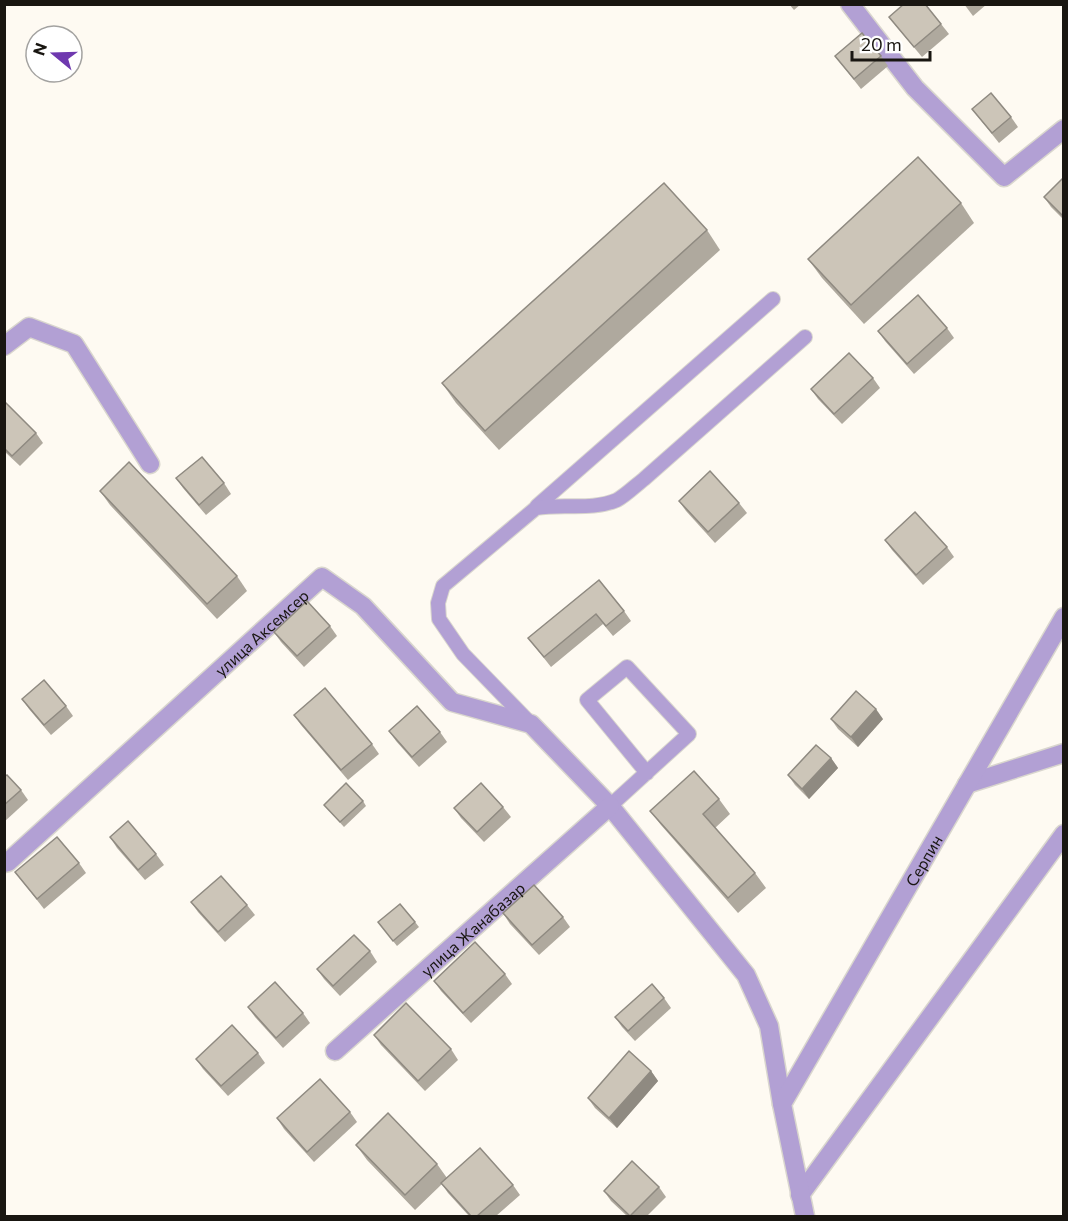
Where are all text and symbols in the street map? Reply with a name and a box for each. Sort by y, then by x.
north arrow [24,24,84,84]
scale bar [852,24,930,62]
text: 20 m [861,33,902,55]
text: N [28,40,50,58]
street label: улица Аксемсер [210,585,312,679]
street label: Серпин [901,831,945,889]
street label: улица Жанабазар [417,877,528,980]

